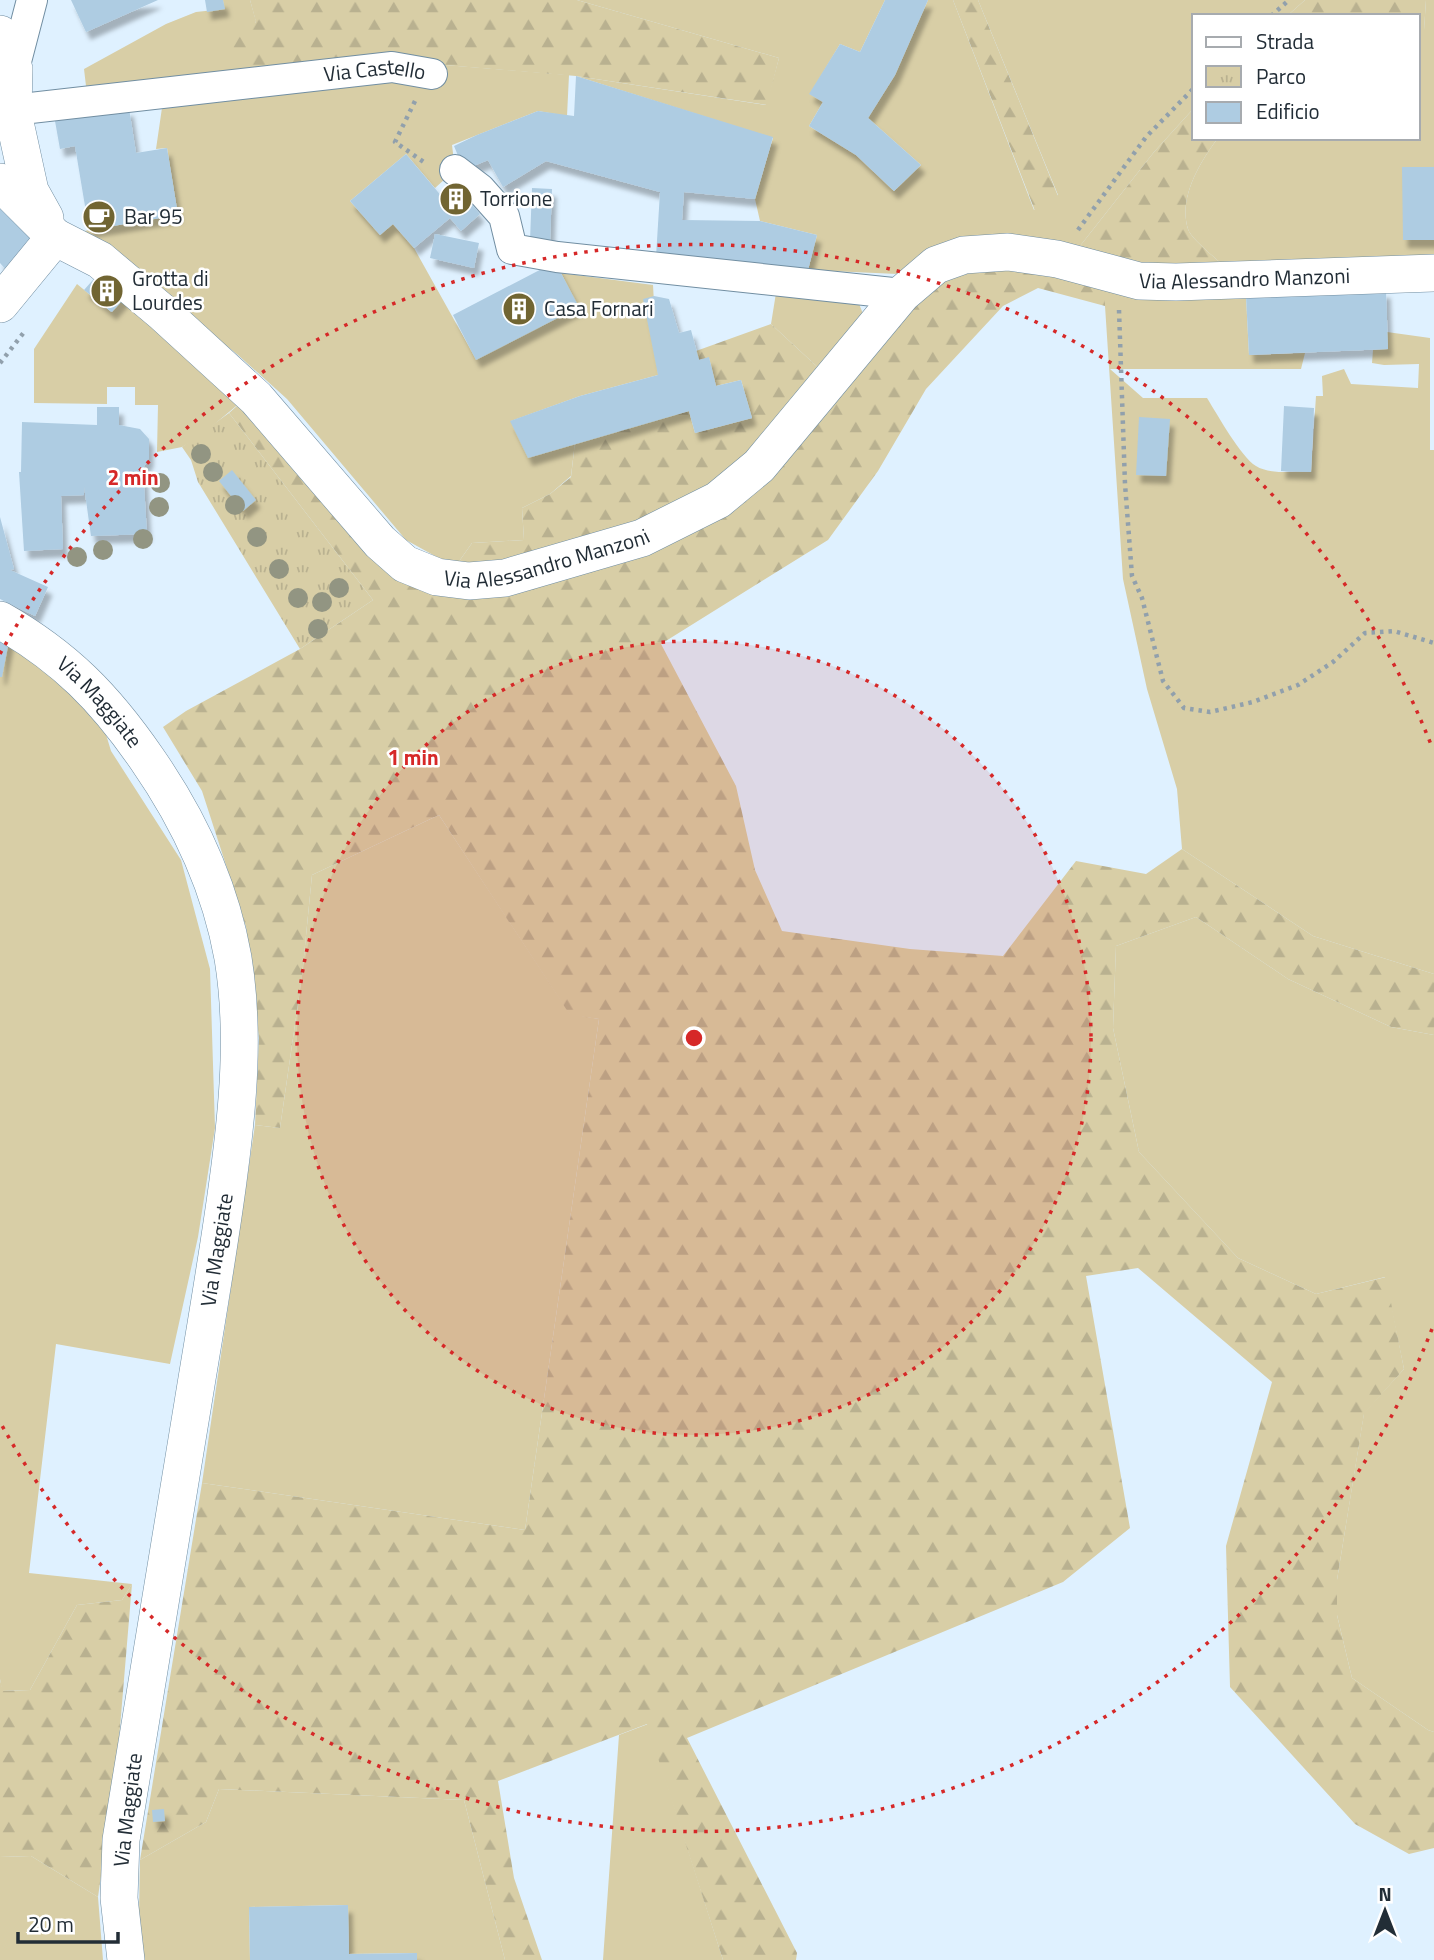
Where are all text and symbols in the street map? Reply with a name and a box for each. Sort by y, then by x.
legend [1192,14,1420,140]
text: Strada [1256,25,1314,57]
street label: Via Castello [322,50,428,90]
text: Parco [1256,60,1306,92]
text: Edificio [1256,95,1320,127]
building icon: Torrione [437,180,475,218]
place label: Torrione [480,182,552,214]
cafe icon: Bar 95 [80,198,118,236]
place label: Bar 95 [124,200,183,232]
street label: Via Alessandro Manzoni [1139,259,1351,297]
place label: Grotta di Lourdes [132,262,209,318]
building icon: Grotta di Lourdes [88,272,126,310]
building icon: Casa Fornari [500,290,538,328]
place label: Casa Fornari [544,292,654,324]
text: 2 min [107,461,159,493]
street label: Via Alessandro Manzoni [442,520,655,596]
street label: Via Maggiate [50,648,151,754]
text: 1 min [387,741,439,773]
centre of rings [682,1026,706,1050]
street label: Via Maggiate [191,1191,241,1309]
street label: Via Maggiate [104,1751,150,1869]
north arrow [1350,1876,1420,1946]
text: N [1378,1879,1392,1908]
scale bar [18,1900,117,1944]
text: 20 m [28,1908,74,1940]

